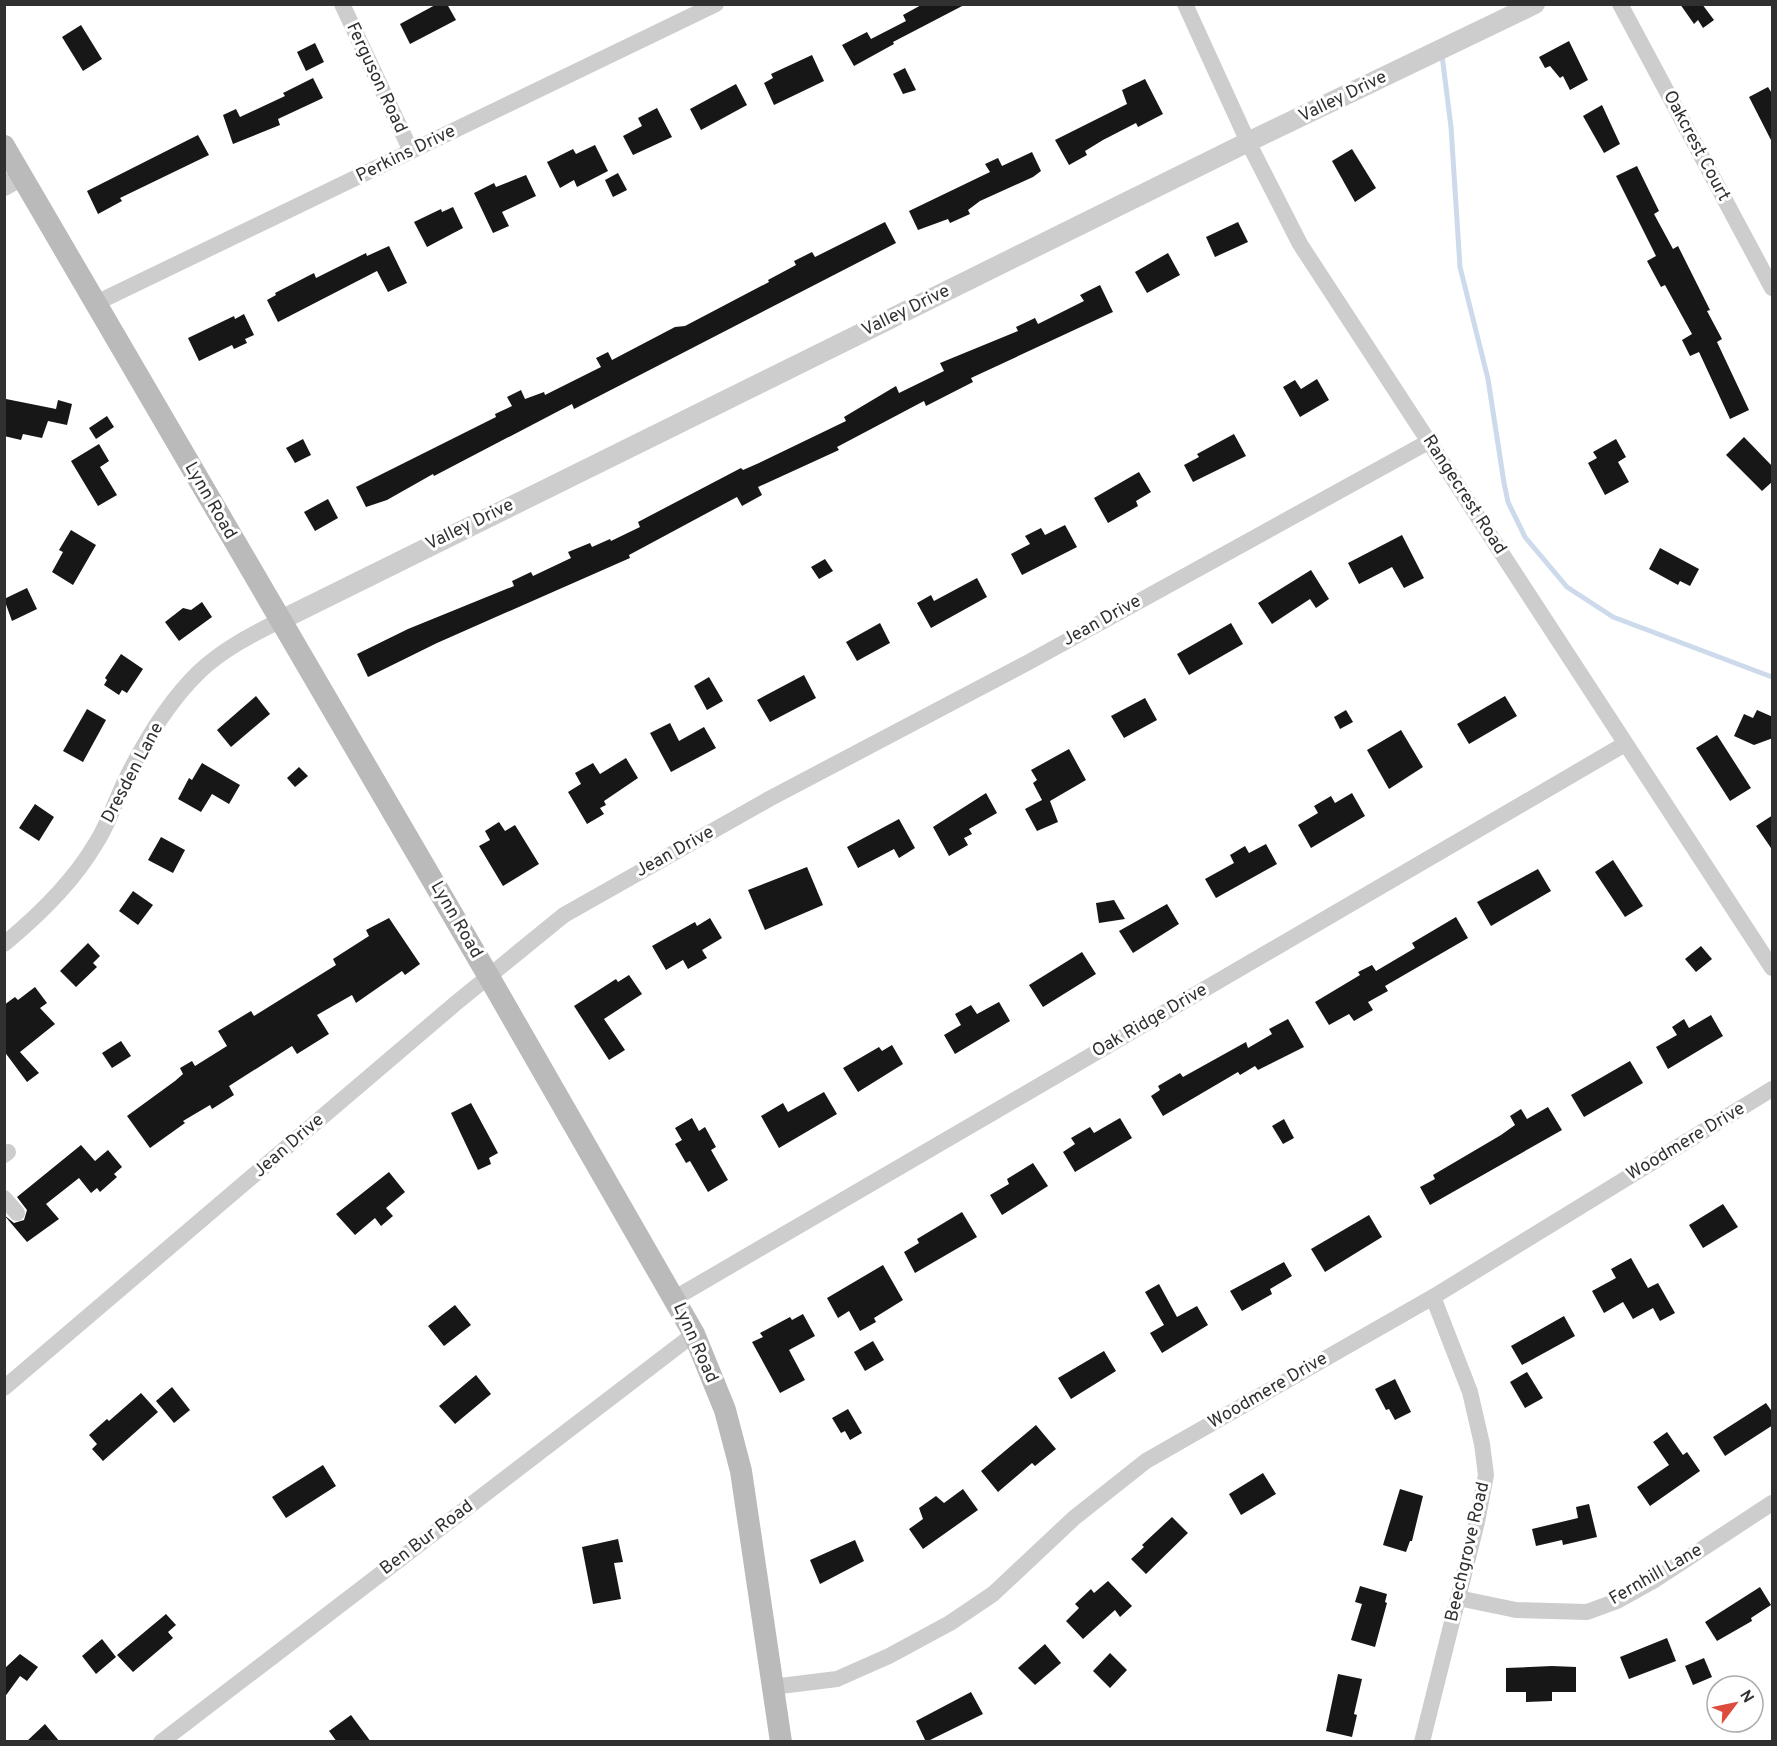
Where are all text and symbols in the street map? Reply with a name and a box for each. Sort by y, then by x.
street label: Ferguson Road [340,19,412,137]
street label: Valley Drive [1295,66,1391,128]
street label: Oakcrest Court [1657,87,1735,205]
street label: Perkins Drive [353,120,459,188]
street label: Valley Drive [858,280,954,342]
street label: Rangecrest Road [1417,431,1511,559]
street label: Lynn Road [179,458,241,544]
street label: Valley Drive [422,494,518,556]
street label: Jean Drive [1059,590,1145,652]
street label: Dresden Lane [97,719,169,827]
street label: Jean Drive [632,821,718,883]
street label: Lynn Road [425,877,487,963]
street label: Oak Ridge Drive [1088,979,1212,1063]
street label: Woodmere Drive [1623,1098,1749,1186]
street label: Jean Drive [249,1109,329,1183]
street label: Lynn Road [667,1299,723,1387]
street label: Woodmere Drive [1204,1348,1332,1434]
street label: Beechgrove Road [1441,1480,1495,1624]
street label: Ben Bur Road [376,1495,478,1581]
street label: Fernhill Lane [1605,1539,1707,1611]
north arrow [1705,1674,1765,1734]
text: N [1734,1687,1758,1707]

